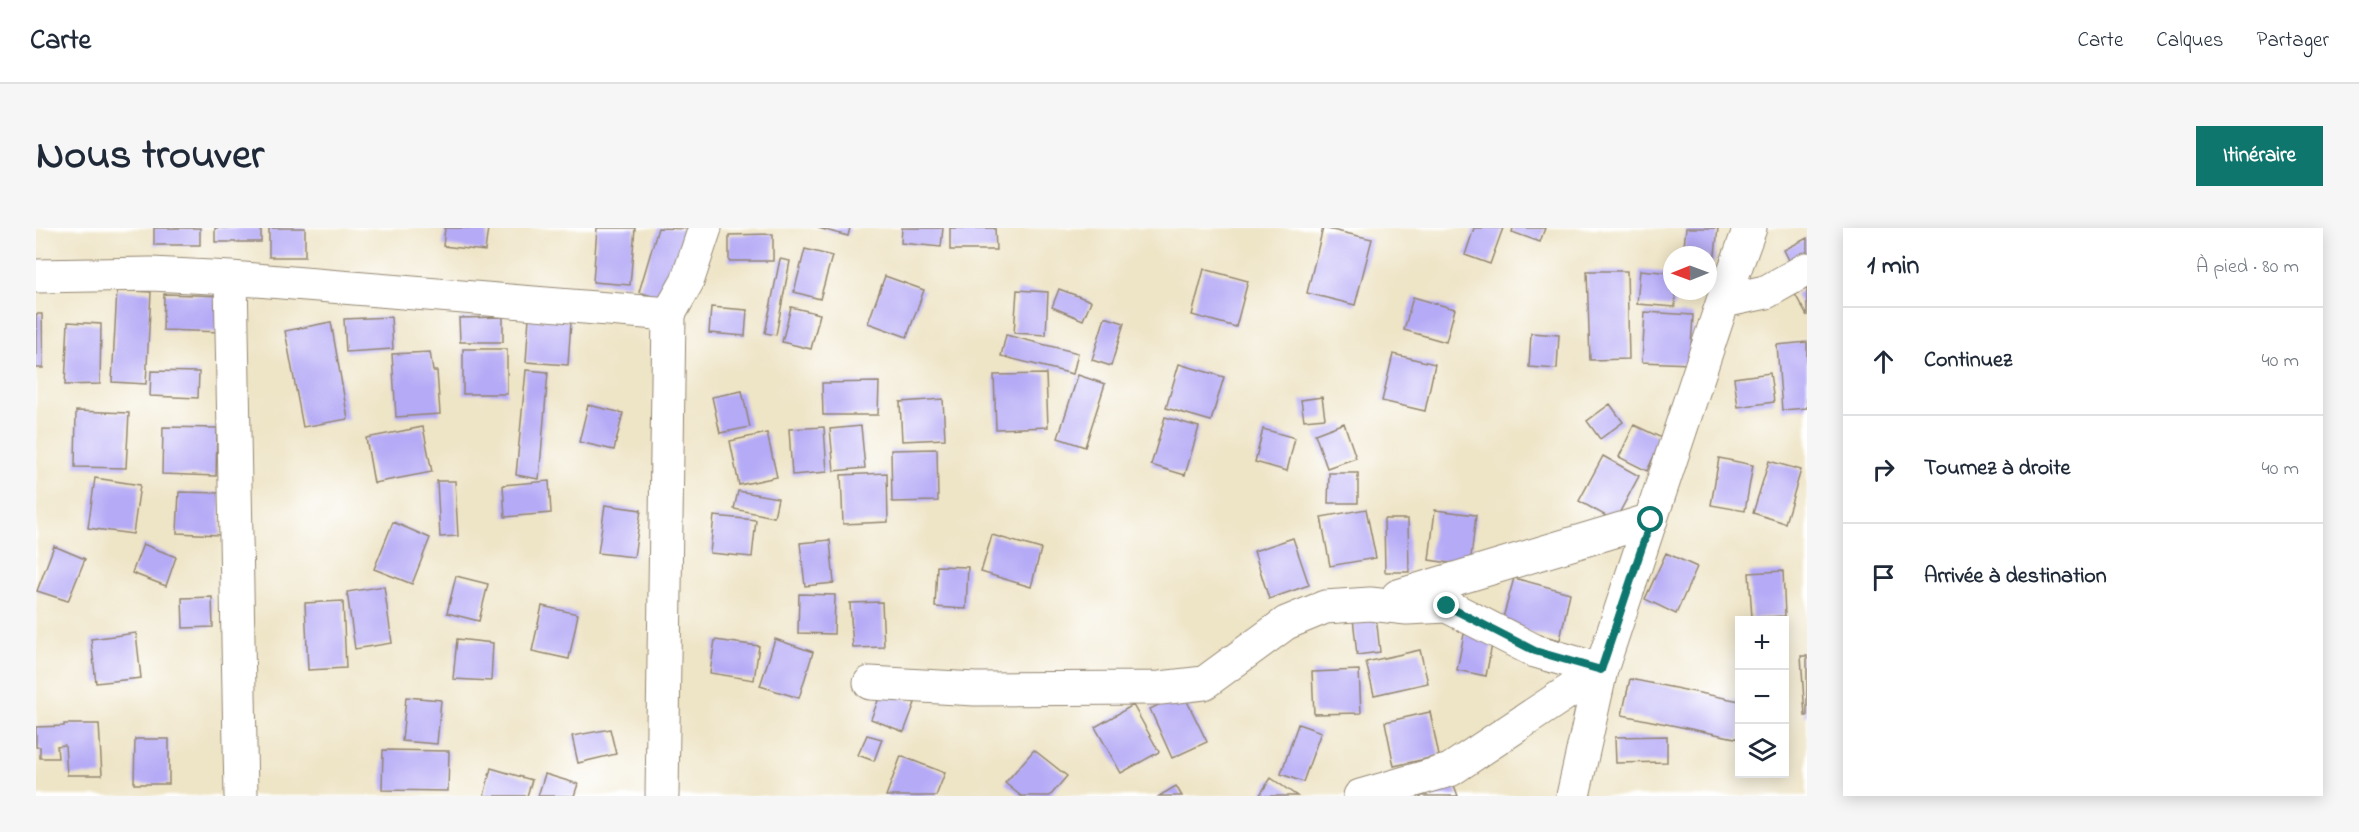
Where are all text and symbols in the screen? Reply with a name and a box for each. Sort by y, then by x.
text: Carte [30,21,91,62]
text: Carte [2077,26,2123,56]
text: Calques [2156,26,2223,56]
text: Partager [2256,26,2329,56]
text: Nous trouver [36,126,264,187]
button: Itinéraire [2196,126,2323,186]
north arrow [1663,246,1717,300]
text: 1 min [1867,248,1919,286]
text: À pied · 80 m [2196,253,2299,282]
icon: ahead [1867,345,1900,378]
text: Continuez [1924,345,2012,377]
text: 40 m [2262,347,2299,376]
icon: right [1867,453,1900,486]
text: Tournez à droite [1924,453,2070,485]
text: 40 m [2262,455,2299,484]
route start [1637,506,1663,532]
icon: arrive [1867,561,1900,594]
text: Arrivée à destination [1924,561,2107,593]
route end [1433,592,1459,618]
map controls [1735,616,1789,778]
button: + [1735,616,1789,670]
button: − [1735,670,1789,724]
button: layers [1735,724,1789,778]

